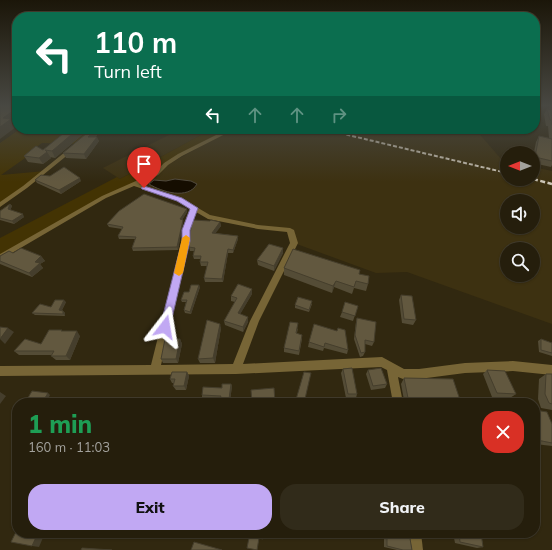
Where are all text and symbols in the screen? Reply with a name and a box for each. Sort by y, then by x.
text: 110 m [94,25,177,60]
icon: left [28,28,80,80]
text: Turn left [94,60,162,83]
icon: left [202,104,224,126]
icon: ahead [244,104,266,126]
icon: ahead [286,104,308,126]
icon: right [328,104,350,126]
north arrow [500,146,540,186]
map controls [500,146,540,282]
pin [127,147,161,188]
icon: arrive [133,153,155,175]
button: sound [500,194,540,234]
button: search [500,242,540,282]
position arrow [144,306,186,348]
text: 1 min [28,409,92,439]
button: close [482,411,524,453]
text: 160 m · 11:03 [28,439,110,455]
button: Exit [28,484,272,530]
button: Share [280,484,524,530]

